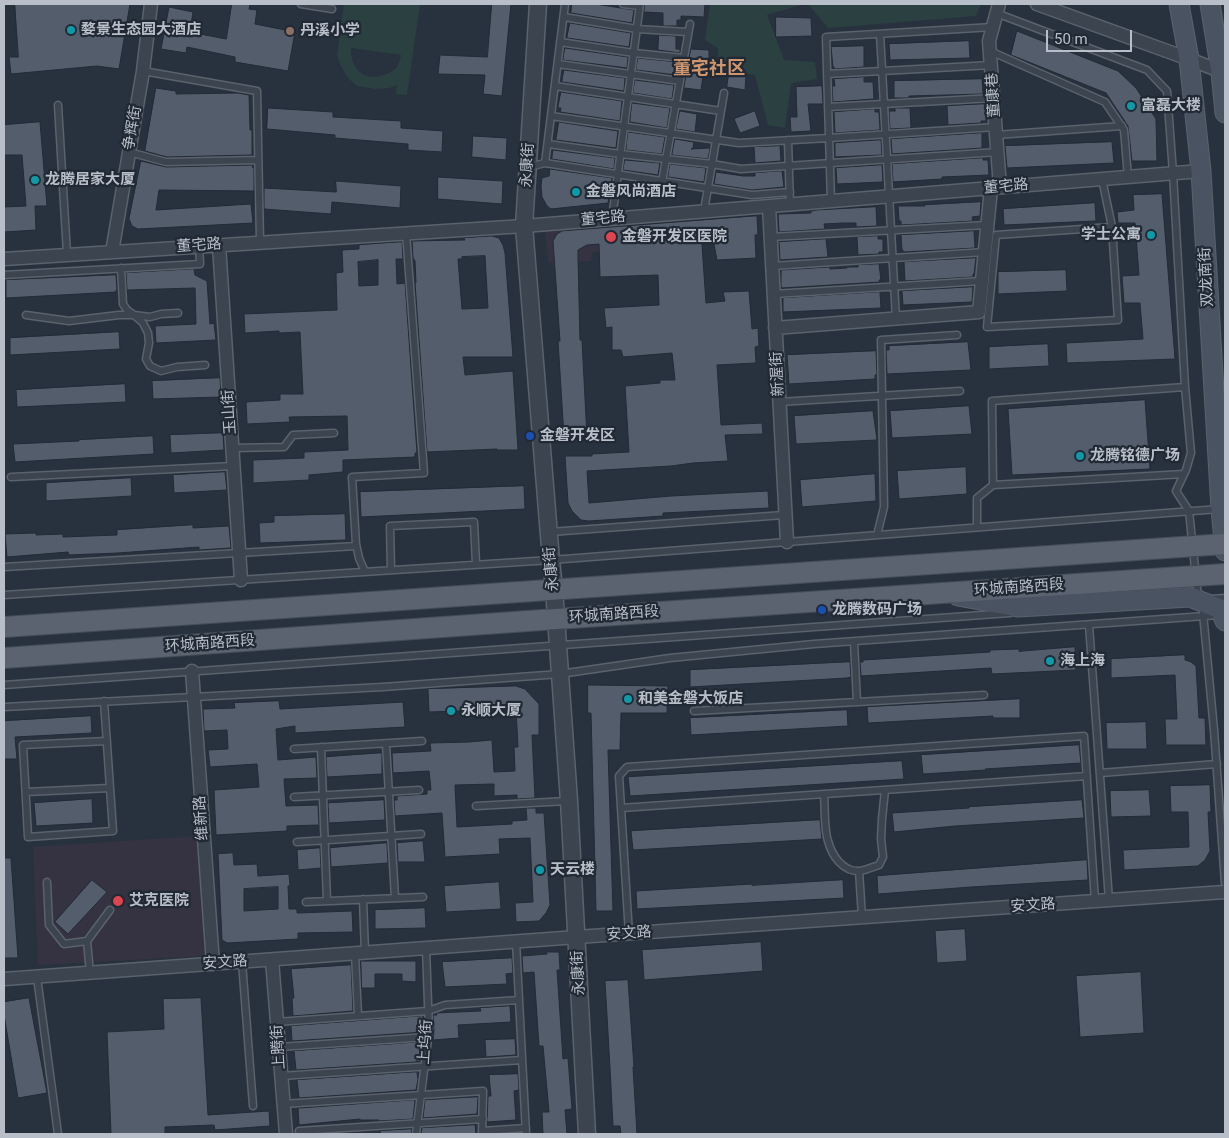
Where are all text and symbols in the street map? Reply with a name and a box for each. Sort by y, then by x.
scale bar [1049,20,1135,52]
place label: 婺景生态园大酒店 [81,21,201,39]
place label: 丹溪小学 [300,22,360,40]
marker: 婺景生态园大酒店 [65,24,77,36]
marker: 丹溪小学 [284,25,296,37]
text: 50 m [1054,30,1088,48]
district label: 董宅社区 [673,58,745,80]
street label: 董康巷 [983,72,1005,118]
place label: 富磊大楼 [1141,97,1201,115]
marker: 富磊大楼 [1125,100,1137,112]
street label: 争辉街 [120,104,146,152]
street label: 永康街 [518,142,538,188]
place label: 龙腾居家大厦 [45,171,135,189]
marker: 龙腾居家大厦 [29,174,41,186]
street label: 董宅路 [983,176,1029,198]
place label: 金磐风尚酒店 [586,183,676,201]
marker: 金磐风尚酒店 [570,186,582,198]
street label: 董宅路 [580,208,626,230]
place label: 学士公寓 [1081,226,1141,244]
place label: 金磐开发区医院 [622,228,727,246]
marker: 学士公寓 [1145,229,1157,241]
marker: 金磐开发区医院 [604,230,618,244]
street label: 董宅路 [176,235,222,257]
street label: 双龙南街 [1196,247,1218,307]
street label: 新渥街 [768,351,788,397]
street label: 玉山街 [219,389,241,435]
place label: 金磐开发区 [540,427,615,445]
marker: 金磐开发区 [524,430,536,442]
place label: 龙腾铭德广场 [1090,447,1180,465]
marker: 龙腾铭德广场 [1074,450,1086,462]
street label: 永康街 [541,546,563,592]
street label: 环城南路西段 [973,576,1065,600]
place label: 龙腾数码广场 [832,601,922,619]
street label: 环城南路西段 [568,603,660,627]
marker: 龙腾数码广场 [816,604,828,616]
street label: 环城南路西段 [164,632,256,656]
place label: 海上海 [1060,652,1105,670]
marker: 海上海 [1044,655,1056,667]
place label: 和美金磐大饭店 [638,690,743,708]
marker: 和美金磐大饭店 [622,693,634,705]
place label: 永顺大厦 [461,702,521,720]
marker: 永顺大厦 [445,705,457,717]
street label: 维新路 [191,795,213,841]
place label: 天云楼 [550,861,595,879]
marker: 天云楼 [534,864,546,876]
place label: 艾克医院 [129,892,189,910]
marker: 艾克医院 [111,894,125,908]
street label: 安文路 [1010,895,1056,917]
street label: 安文路 [606,923,652,945]
street label: 永康街 [569,950,589,996]
street label: 安文路 [202,952,248,974]
street label: 上坞街 [415,1019,437,1065]
street label: 上腾街 [268,1024,290,1070]

